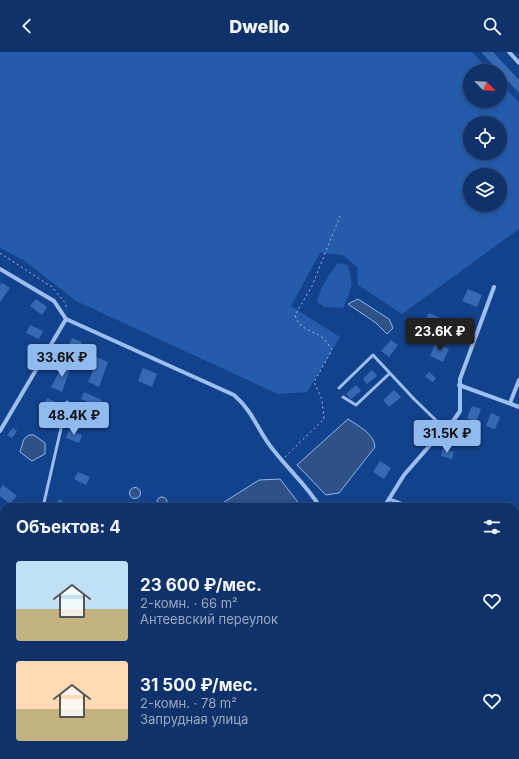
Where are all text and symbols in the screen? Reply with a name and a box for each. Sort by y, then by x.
icon: back [16,15,38,37]
icon: search [481,15,503,37]
text: Dwello [229,16,290,37]
north arrow [463,64,507,108]
map controls [463,64,507,212]
button: locate [463,116,507,160]
button: layers [463,168,507,212]
pin: 23.6K ₽ [403,318,477,352]
text: 23.6K ₽ [415,323,465,339]
pin: 33.6K ₽ [25,344,99,378]
text: 33.6K ₽ [37,349,87,365]
pin: 48.4K ₽ [37,402,111,436]
text: 48.4K ₽ [48,407,100,423]
pin: 31.5K ₽ [410,420,484,454]
text: 31.5K ₽ [423,425,471,441]
icon: filters [481,516,503,538]
text: Объектов: 4 [16,517,121,537]
text: 23 600 ₽/мес. [140,575,262,595]
icon: home [48,577,96,625]
icon: heart [481,590,503,612]
text: 2-комн. · 66 m² [140,595,238,611]
text: Антеевский переулок [140,611,278,627]
text: 31 500 ₽/мес. [140,675,258,695]
icon: home [48,677,96,725]
icon: heart [481,690,503,712]
text: 2-комн. · 78 m² [140,695,237,711]
text: Запрудная улица [140,711,248,727]

